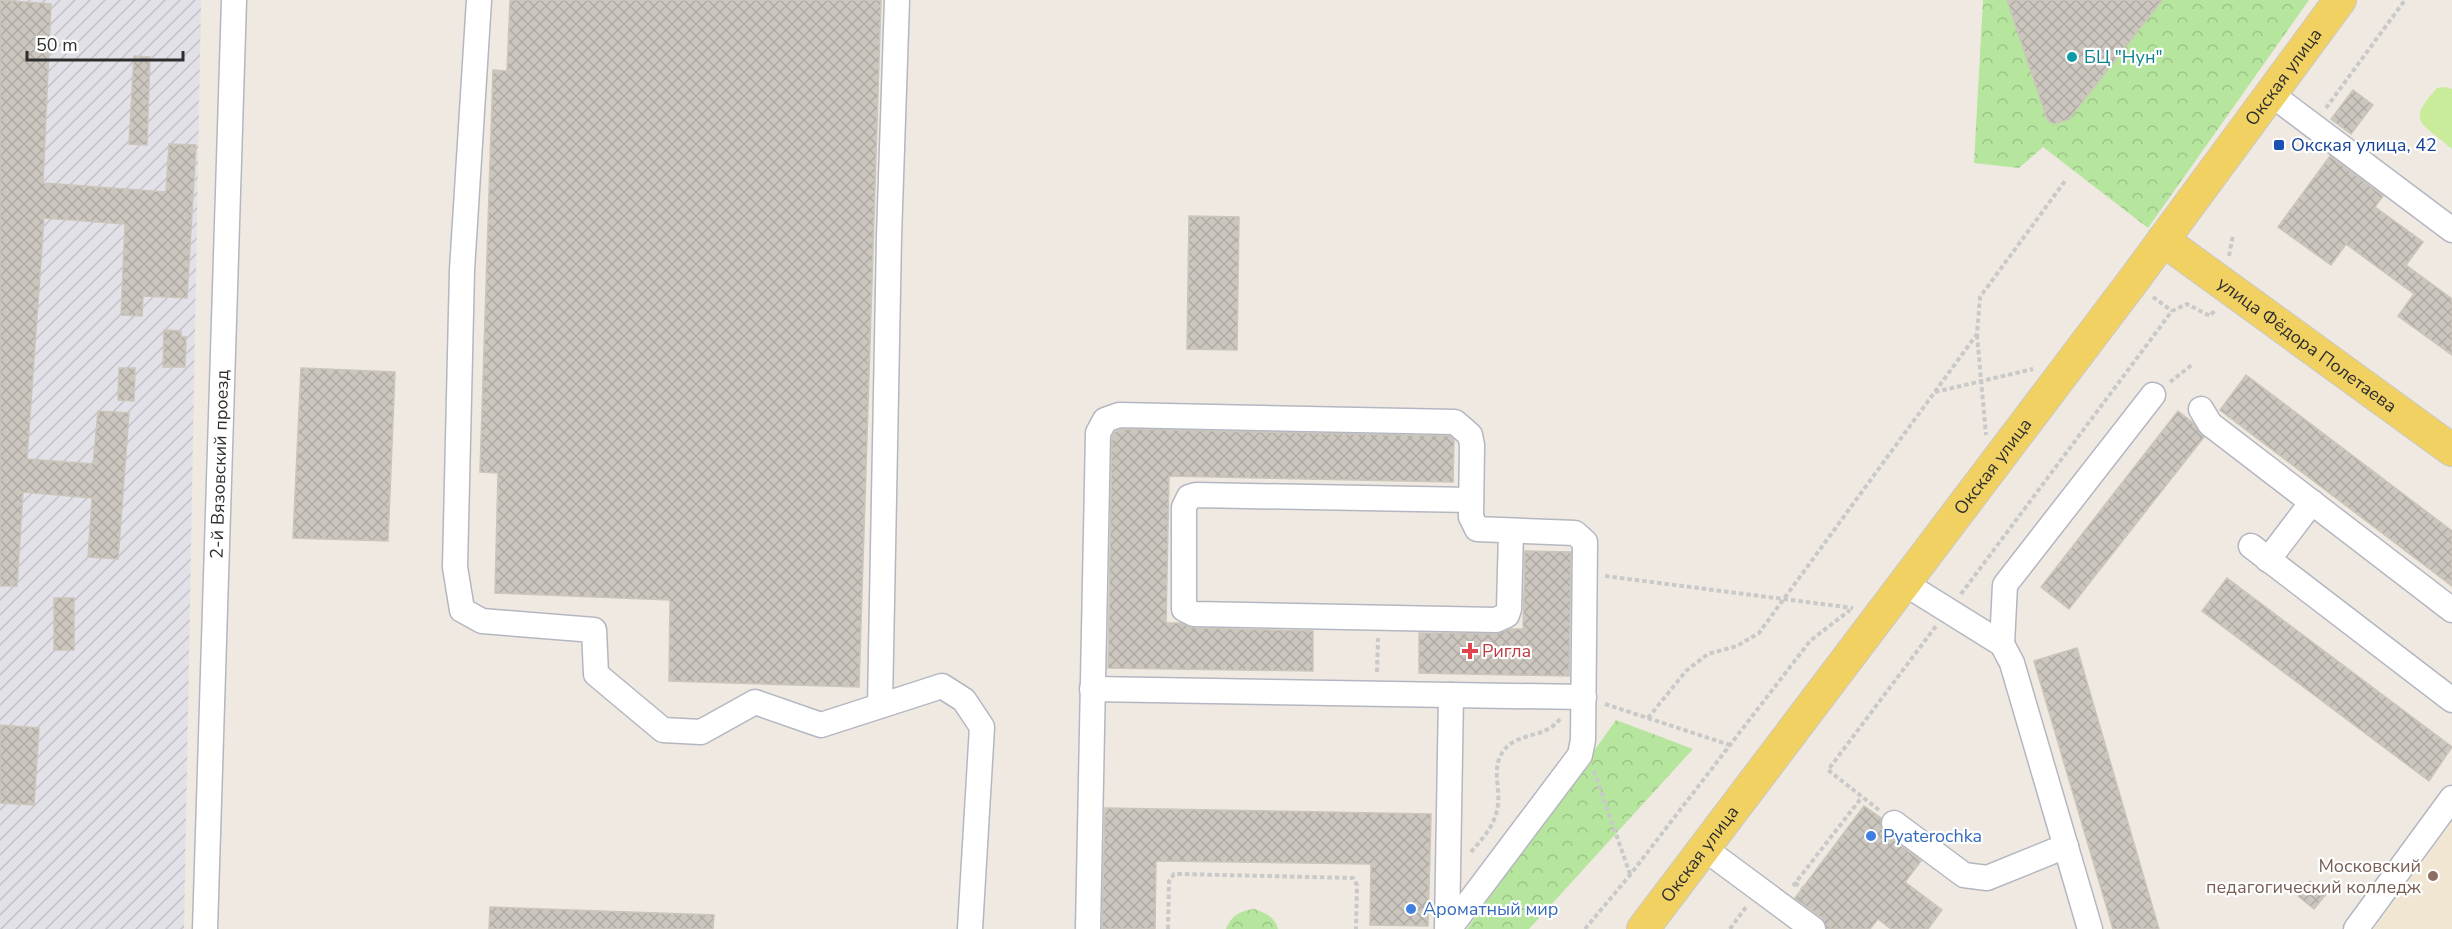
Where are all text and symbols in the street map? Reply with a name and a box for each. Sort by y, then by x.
street label: Окская улица [2239,23,2327,130]
scale bar [27,24,183,62]
text: 50 m [36,33,78,57]
place label: БЦ "Нун" [2084,45,2163,69]
marker: БЦ "Нун" [2065,50,2079,64]
place label: Окская улица, 42 [2291,133,2437,157]
marker: Окская улица, 42 [2272,138,2286,152]
street label: улица Фёдора Полетаева [2212,271,2402,418]
street label: 2-й Вязовский проезд [205,369,234,559]
street label: Окская улица [1948,413,2037,520]
place label: Ригла [1482,639,1531,663]
marker: Ригла [1463,644,1477,658]
street label: Окская улица [1655,801,1744,907]
place label: Pyaterochka [1883,824,1982,848]
marker: Pyaterochka [1864,829,1878,843]
place label: Московский педагогический колледж [2206,854,2422,899]
marker: Московский педагогический колледж [2426,869,2440,883]
place label: Ароматный мир [1423,897,1558,921]
marker: Ароматный мир [1404,902,1418,916]

